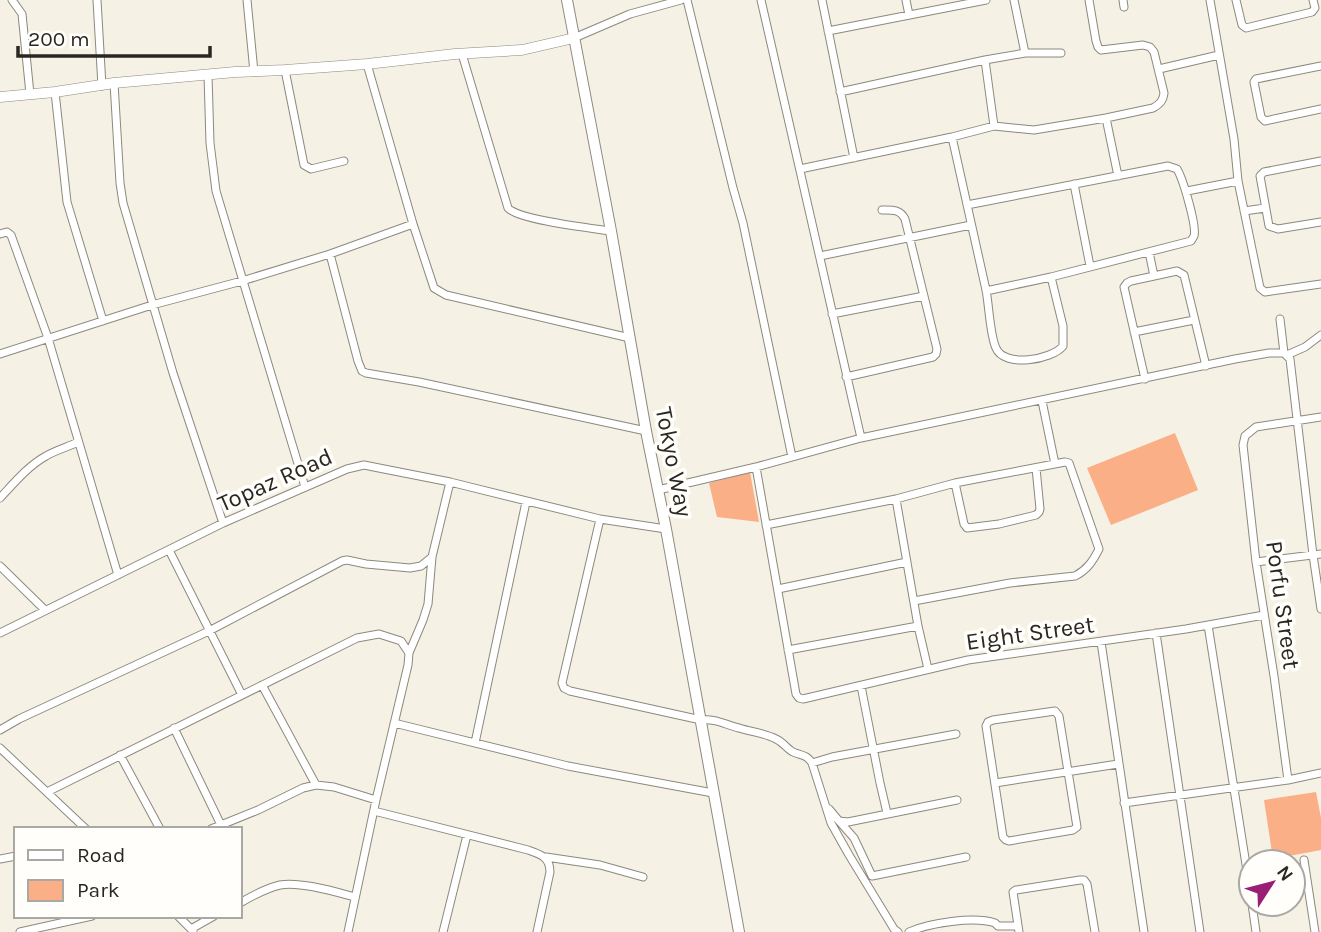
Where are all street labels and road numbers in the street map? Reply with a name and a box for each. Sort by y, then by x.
street label: Tokyo Way [650,405,698,519]
street label: Topaz Road [213,442,337,518]
street label: Porfu Street [1260,539,1306,671]
street label: Eight Street [964,610,1096,656]

